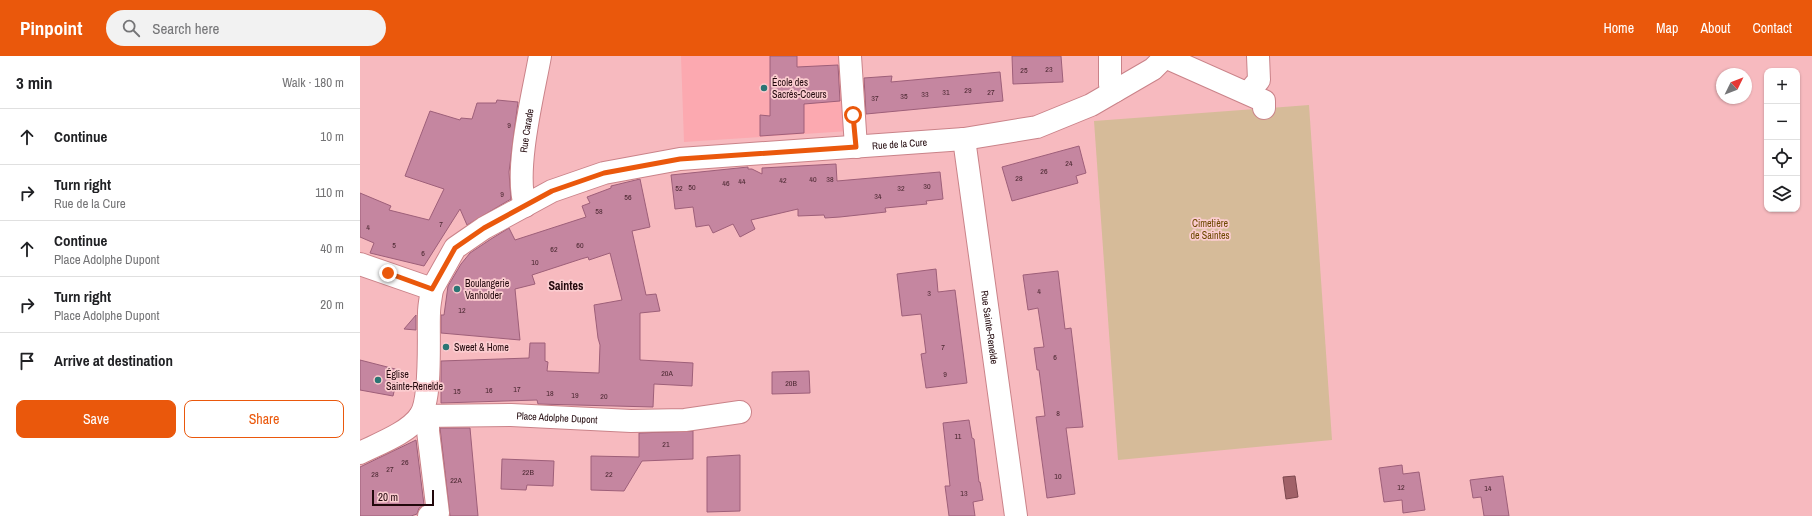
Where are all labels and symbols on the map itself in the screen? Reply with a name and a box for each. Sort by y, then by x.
house number: 23 [1045,64,1053,74]
house number: 25 [1020,65,1028,75]
north arrow [1716,68,1752,104]
place label: École des Sacrés-Coeurs [772,76,827,101]
marker: École des Sacrés-Coeurs [759,83,769,93]
house number: 29 [964,85,972,95]
house number: 31 [942,87,950,97]
house number: 27 [987,87,995,97]
house number: 33 [921,89,929,99]
house number: 35 [900,91,908,101]
house number: 37 [871,93,879,103]
route start [844,106,862,124]
street label: Rue Carade [517,107,536,153]
house number: 9 [507,120,511,130]
street label: Rue de la Cure [872,135,928,152]
house number: 24 [1065,158,1073,168]
house number: 26 [1040,166,1048,176]
house number: 28 [1015,173,1023,183]
house number: 40 [809,174,817,184]
house number: 38 [826,174,834,184]
house number: 42 [779,175,787,185]
house number: 44 [738,176,746,186]
house number: 46 [722,178,730,188]
house number: 30 [923,181,931,191]
house number: 50 [688,182,696,192]
house number: 52 [675,183,683,193]
house number: 32 [897,183,905,193]
house number: 9 [500,189,504,199]
house number: 34 [874,191,882,201]
house number: 56 [624,192,632,202]
house number: 58 [595,206,603,216]
park label: Cimetière de Saintes [1190,217,1230,242]
house number: 7 [439,219,443,229]
house number: 4 [366,222,370,232]
house number: 5 [392,240,396,250]
house number: 60 [576,240,584,250]
house number: 62 [550,244,558,254]
house number: 6 [421,248,425,258]
house number: 10 [531,257,539,267]
route end [379,264,397,282]
place label: Boulangerie Vanholder [465,277,510,302]
district label: Saintes [548,278,584,294]
marker: Boulangerie Vanholder [452,284,462,294]
house number: 4 [1037,286,1041,296]
house number: 3 [927,288,931,298]
street label: Rue Sainte-Renelde [978,289,1002,365]
house number: 12 [458,305,466,315]
place label: Sweet & Home [454,341,509,354]
marker: Sweet & Home [441,342,451,352]
house number: 7 [941,342,945,352]
house number: 6 [1053,352,1057,362]
place label: Église Sainte-Renelde [386,368,443,393]
house number: 20A [661,368,673,378]
house number: 9 [943,369,947,379]
marker: Église Sainte-Renelde [373,375,383,385]
house number: 20B [785,378,797,388]
house number: 17 [513,384,521,394]
house number: 16 [485,385,493,395]
house number: 15 [453,386,461,396]
house number: 18 [546,388,554,398]
house number: 19 [571,390,579,400]
house number: 20 [600,391,608,401]
house number: 8 [1056,408,1060,418]
street label: Place Adolphe Dupont [516,409,599,426]
house number: 11 [955,431,962,441]
house number: 21 [662,439,670,449]
house number: 26 [401,457,409,467]
house number: 27 [386,464,394,474]
house number: 22B [522,467,534,477]
house number: 28 [371,469,379,479]
house number: 22 [605,469,613,479]
house number: 10 [1054,471,1062,481]
house number: 22A [450,475,462,485]
house number: 12 [1397,482,1405,492]
house number: 14 [1484,483,1492,493]
scale bar [372,488,434,507]
house number: 13 [960,488,968,498]

